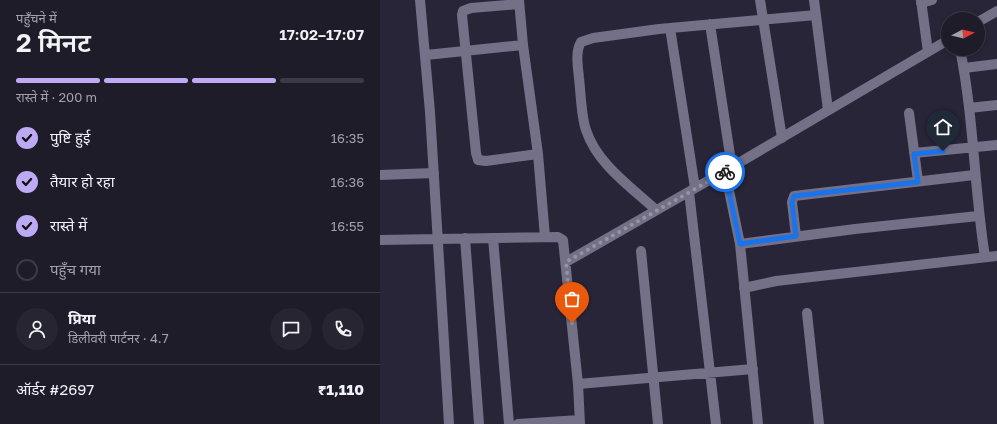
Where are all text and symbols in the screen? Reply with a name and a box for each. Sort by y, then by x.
text: पहुँचने में [16,10,57,26]
north arrow [941,12,985,56]
map controls [941,12,985,56]
text: 17:02–17:07 [279,25,364,43]
text: 2 मिनट [16,27,91,58]
text: रास्ते में · 200 m [16,89,97,105]
pin [926,110,960,151]
icon: home [932,116,954,138]
icon: check [16,127,38,149]
text: पुष्टि हुई [50,128,90,146]
text: 16:35 [331,130,364,146]
courier [705,152,745,192]
icon: bike [714,161,736,183]
icon: check [16,171,38,193]
text: तैयार हो रहा [50,172,115,190]
text: 16:36 [330,174,364,190]
icon: check [16,215,38,237]
text: रास्ते में [50,216,87,234]
text: 16:55 [331,218,364,234]
text: पहुँच गया [50,260,101,278]
pin [555,282,589,323]
icon: bag [561,288,583,310]
button: person [16,308,58,350]
button: chat [270,308,312,350]
button: phone [322,308,364,350]
text: प्रिया [68,309,96,327]
text: डिलीवरी पार्टनर · 4.7 [68,330,169,346]
text: ऑर्डर #2697 [16,380,94,398]
text: ₹1,110 [318,380,364,398]

